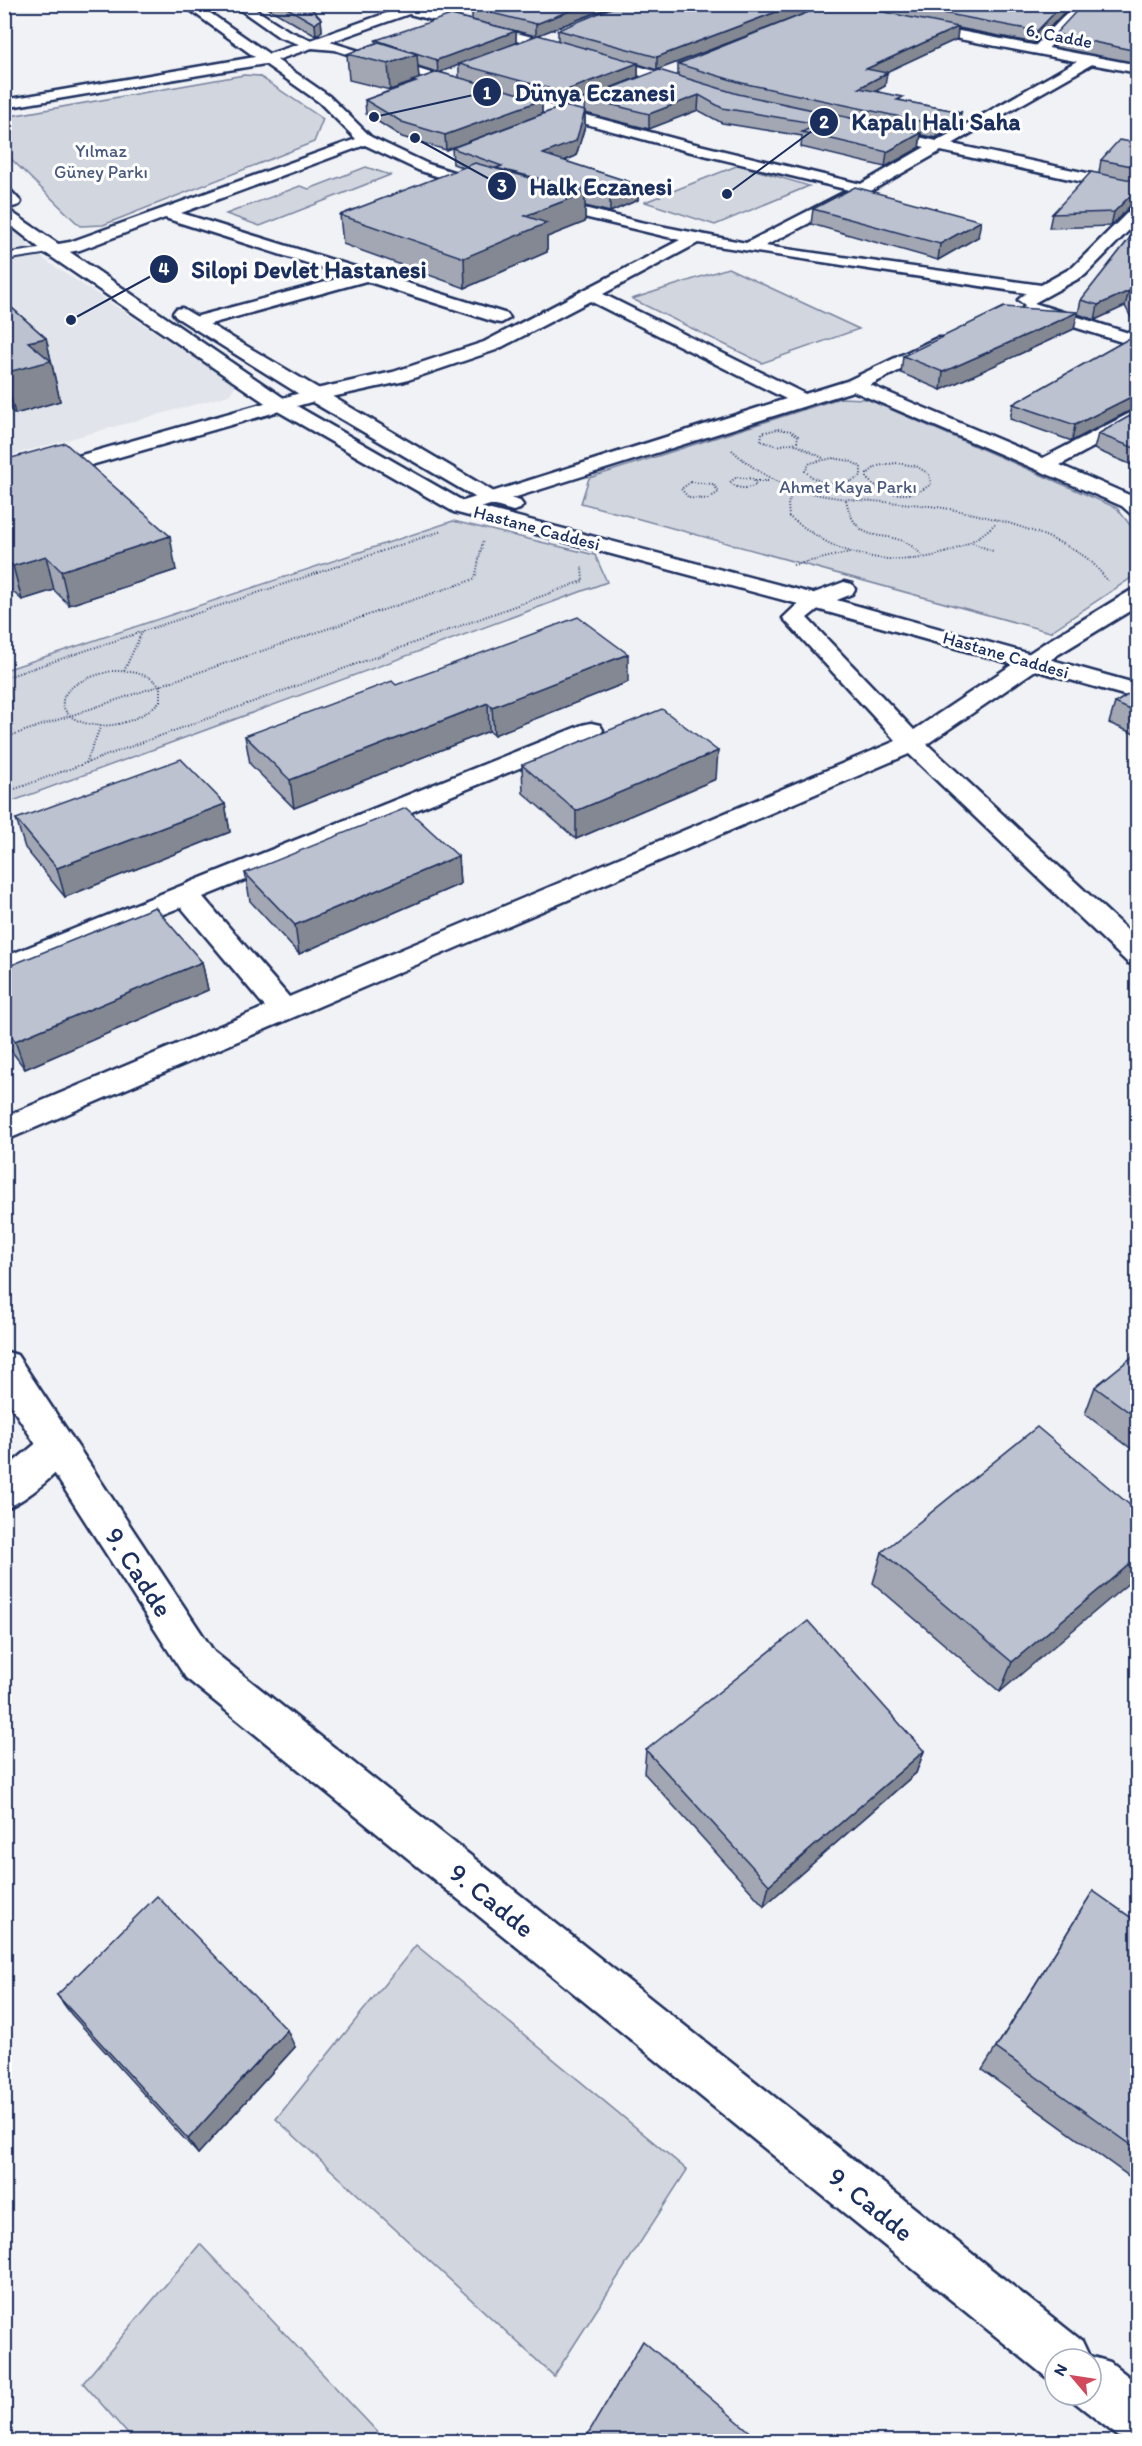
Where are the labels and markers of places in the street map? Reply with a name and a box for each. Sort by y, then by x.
callout: Dünya Eczanesi [472,71,688,113]
callout: Kapalı Halı Saha [809,101,1032,143]
callout: Halk Eczanesi [487,165,685,207]
callout: Silopi Devlet Hastanesi [149,248,439,290]

